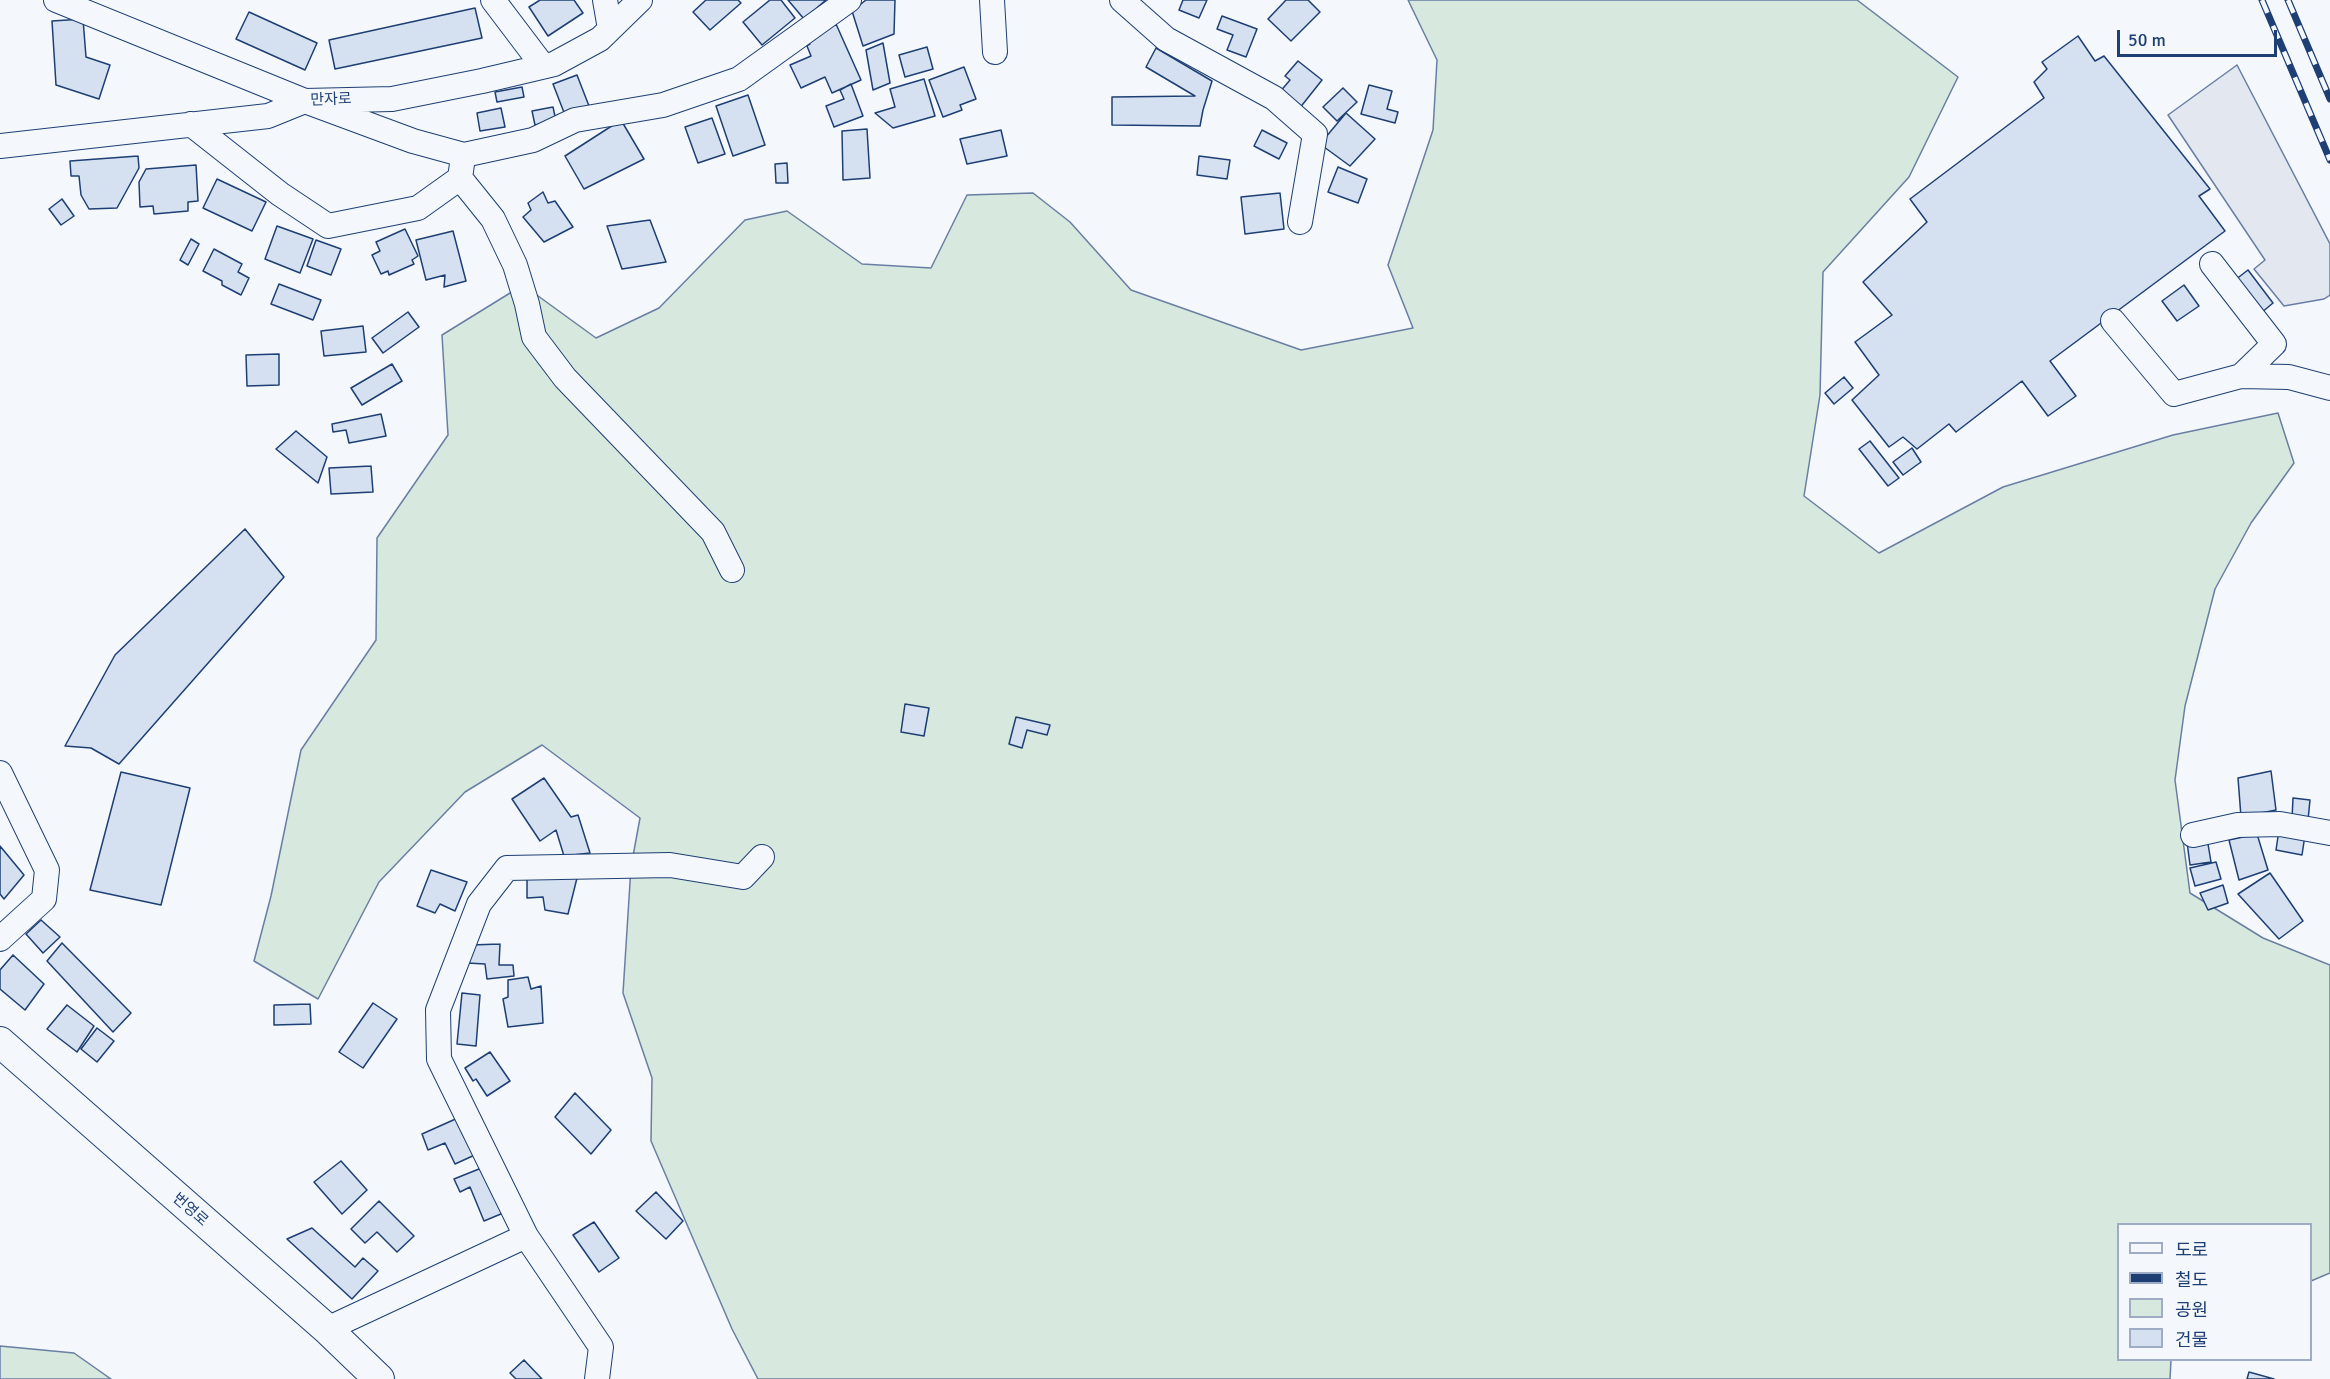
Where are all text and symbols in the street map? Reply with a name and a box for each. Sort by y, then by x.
scale bar [2120,18,2280,56]
text: 50 m [2128,29,2166,51]
street label: 만자로 [310,90,352,110]
street label: 번영로 [168,1190,212,1230]
legend [2117,1223,2312,1361]
text: 도로 [2175,1239,2208,1261]
text: 철도 [2175,1269,2208,1291]
text: 공원 [2175,1299,2208,1321]
text: 건물 [2175,1329,2208,1351]

